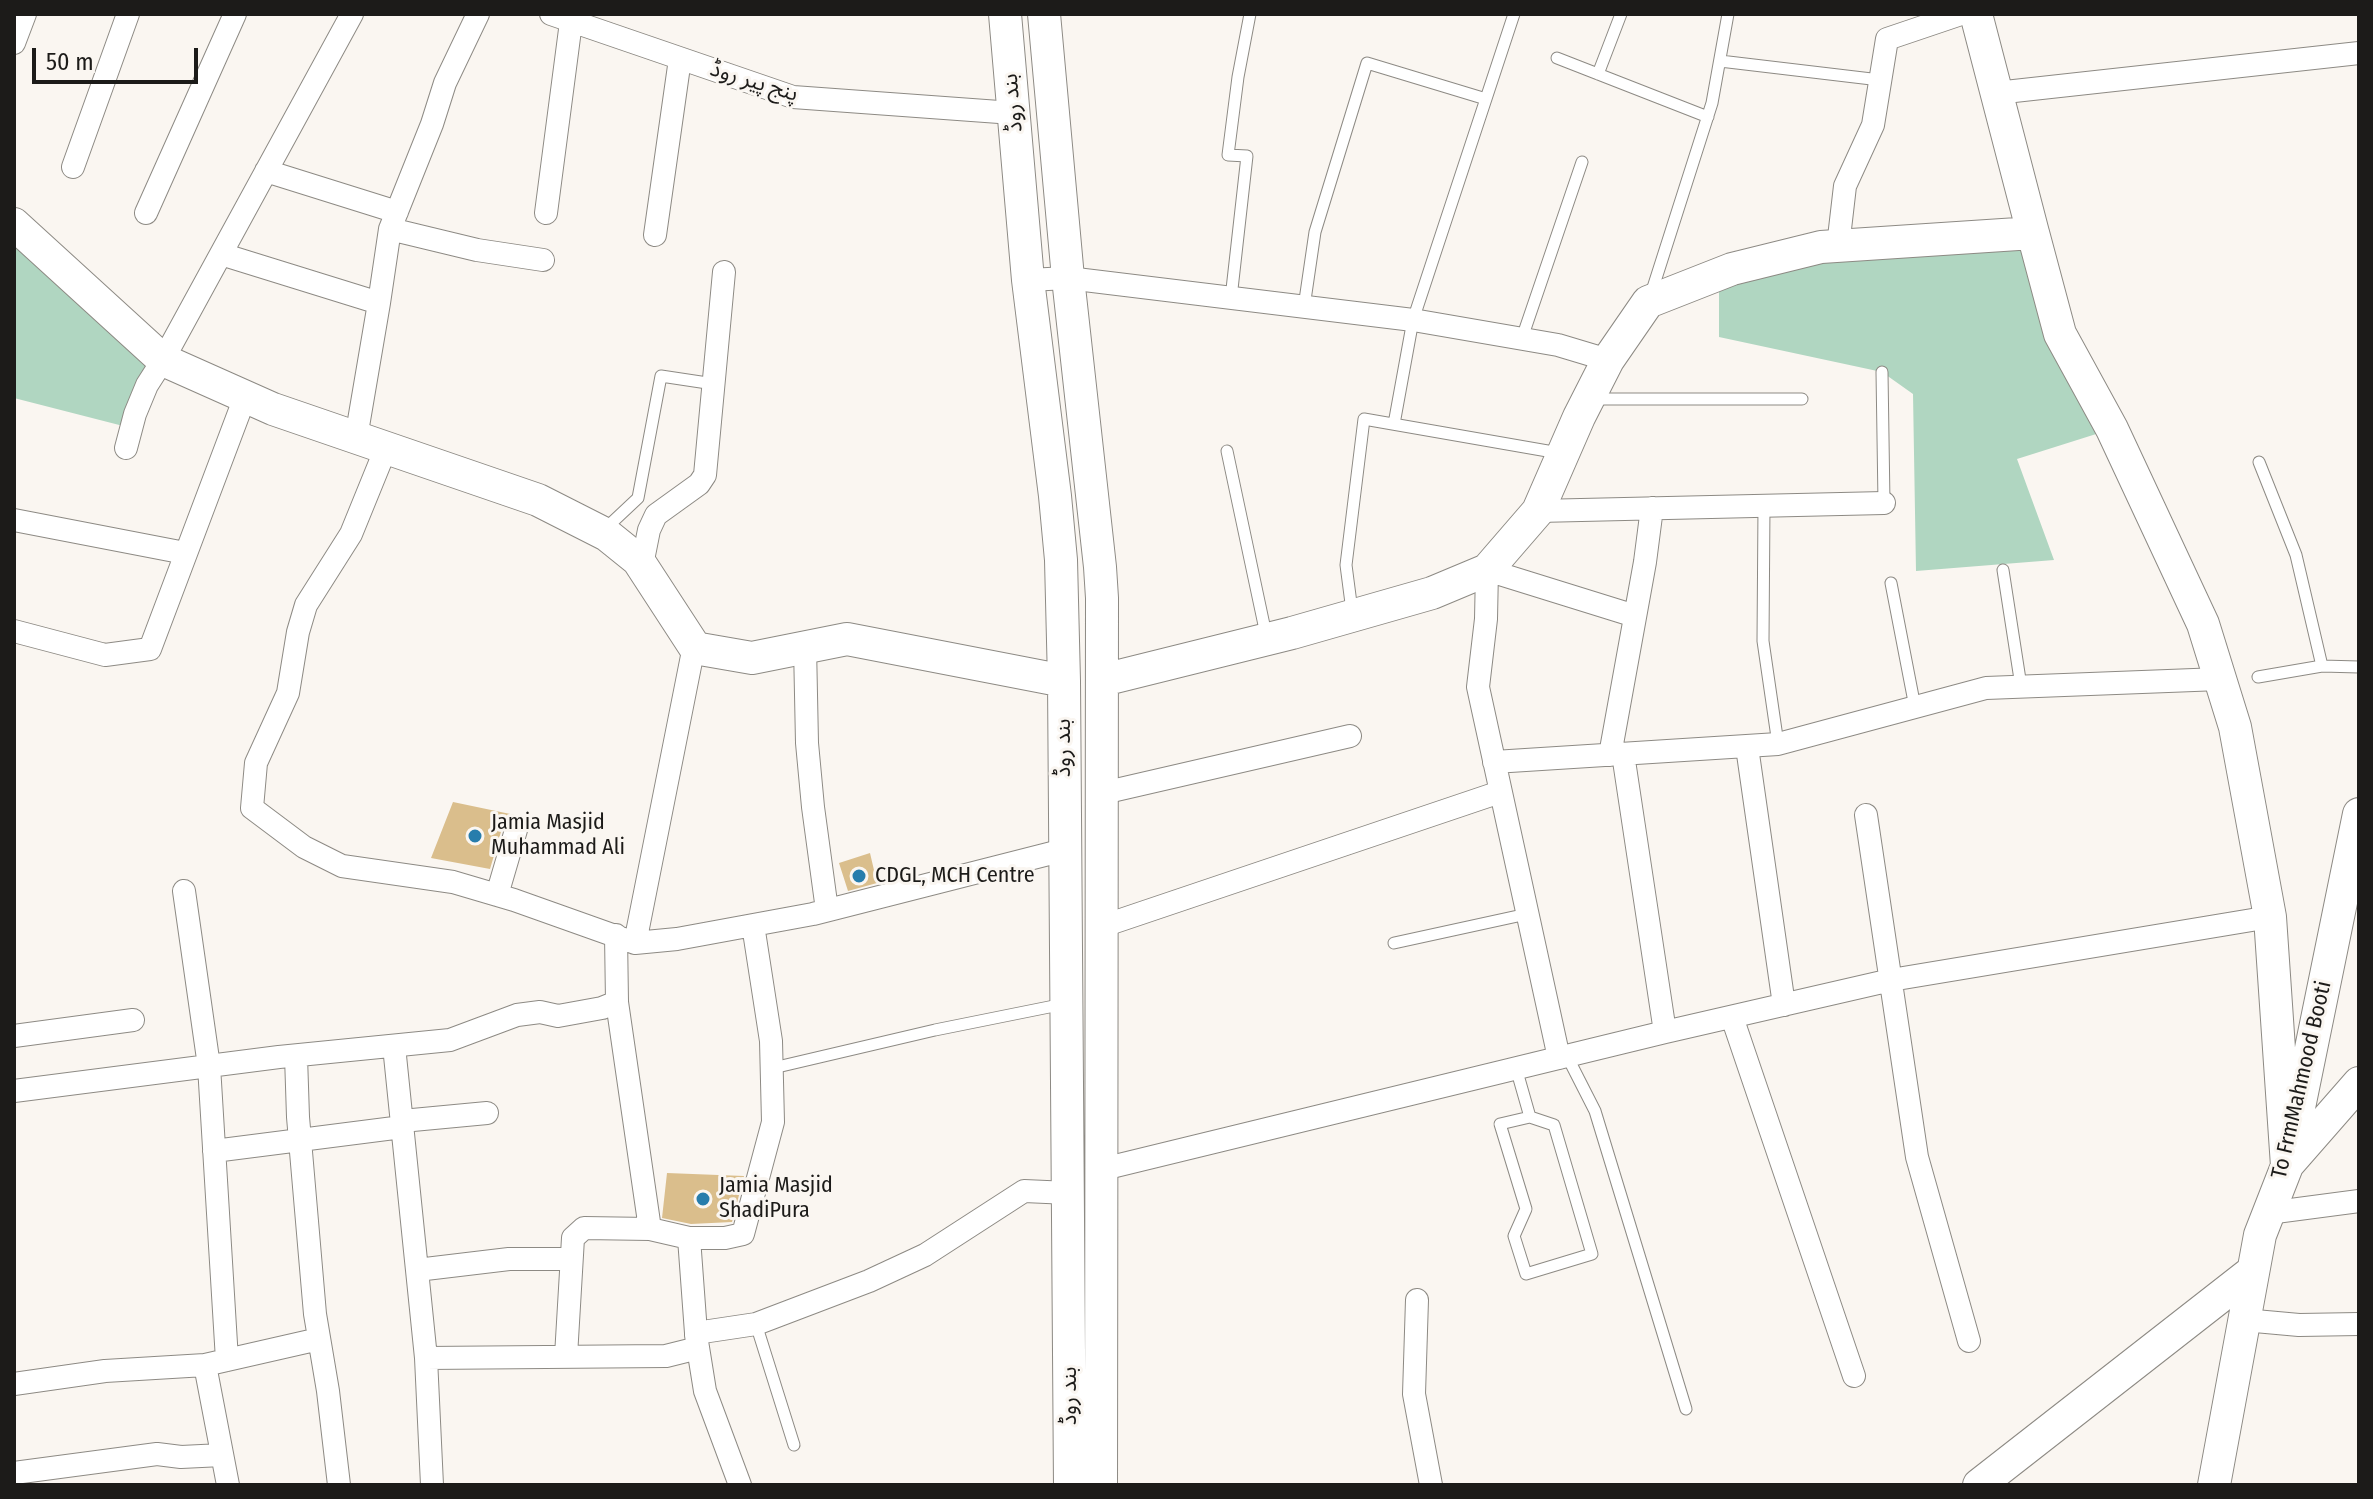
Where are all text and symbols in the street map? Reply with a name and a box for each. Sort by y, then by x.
scale bar [36,32,202,82]
text: 50 m [46,48,94,76]
street label: پنج پیر روڈ [707,56,801,108]
street label: بند روڈ [997,73,1029,133]
street label: بند روڈ [1051,719,1077,777]
place label: Jamia Masjid Muhammad Ali [491,810,625,862]
marker: Jamia Masjid Muhammad Ali [466,827,484,845]
place label: CDGL, MCH Centre [875,863,1034,889]
marker: CDGL, MCH Centre [850,867,868,885]
street label: To FrmMahmood Booti [2266,979,2338,1181]
place label: Jamia Masjid ShadiPura [719,1173,833,1224]
marker: Jamia Masjid ShadiPura [694,1190,712,1208]
street label: بند روڈ [1057,1367,1083,1425]

